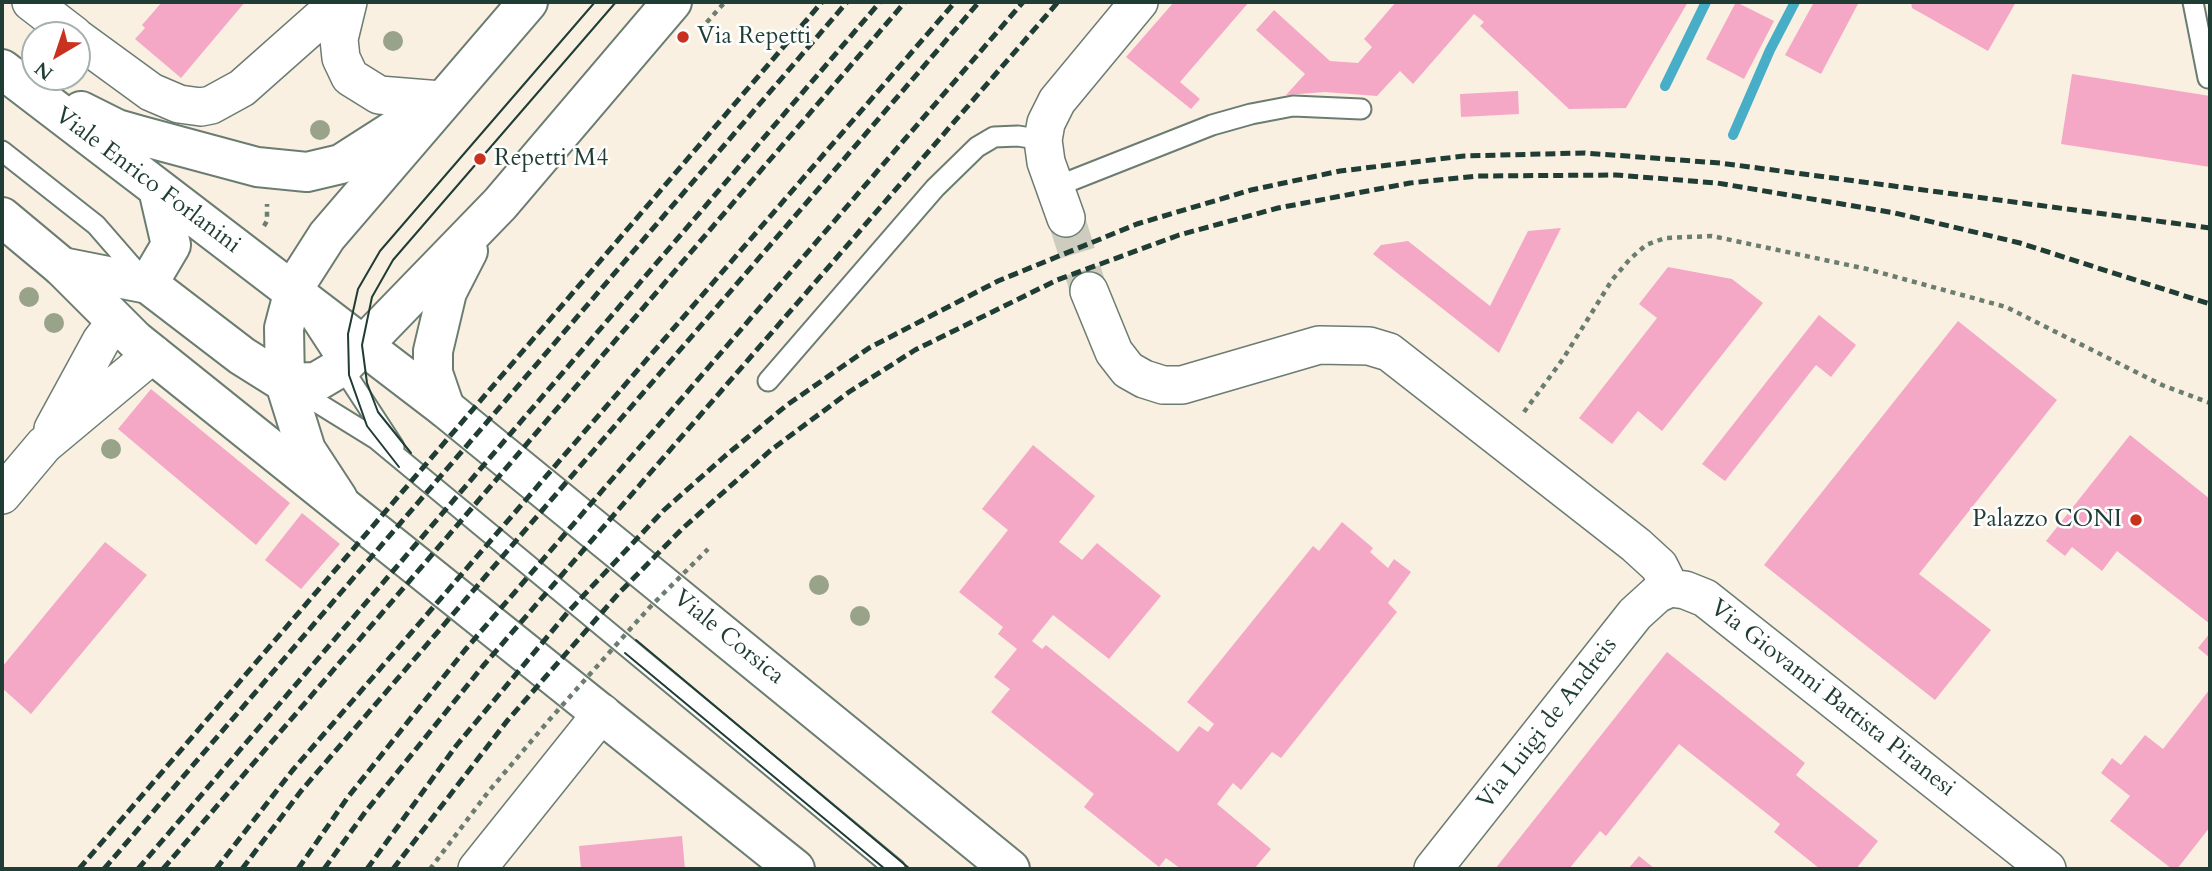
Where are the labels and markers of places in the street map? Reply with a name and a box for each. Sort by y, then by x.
place label: Via Repetti [697,23,811,51]
marker: Via Repetti [675,29,691,45]
place label: Repetti M4 [494,145,608,173]
marker: Repetti M4 [472,151,488,167]
place label: Palazzo CONI [1972,506,2122,534]
marker: Palazzo CONI [2128,512,2144,528]

